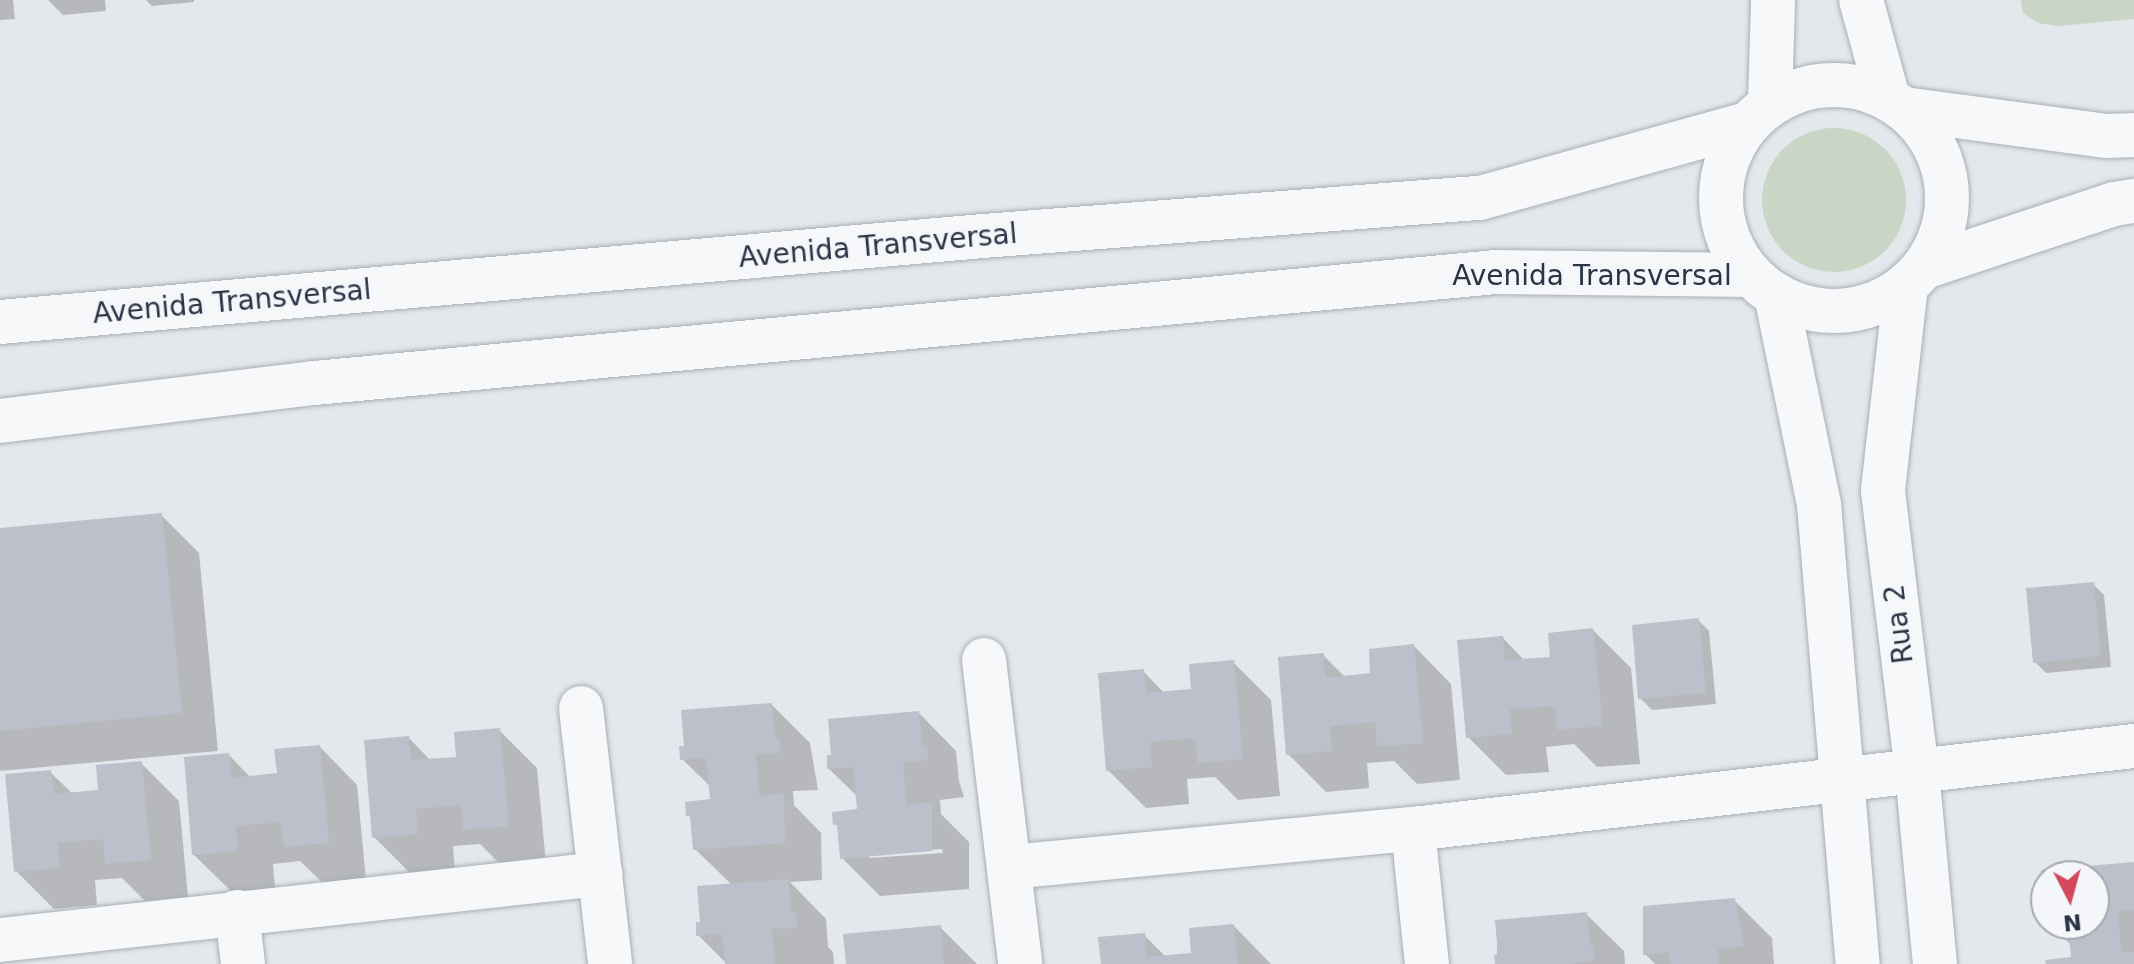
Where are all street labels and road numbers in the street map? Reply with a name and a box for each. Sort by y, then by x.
street label: Avenida Transversal [737,217,1019,275]
street label: Avenida Transversal [1452,259,1732,293]
street label: Avenida Transversal [91,273,373,331]
street label: Rua 2 [1877,582,1921,666]

